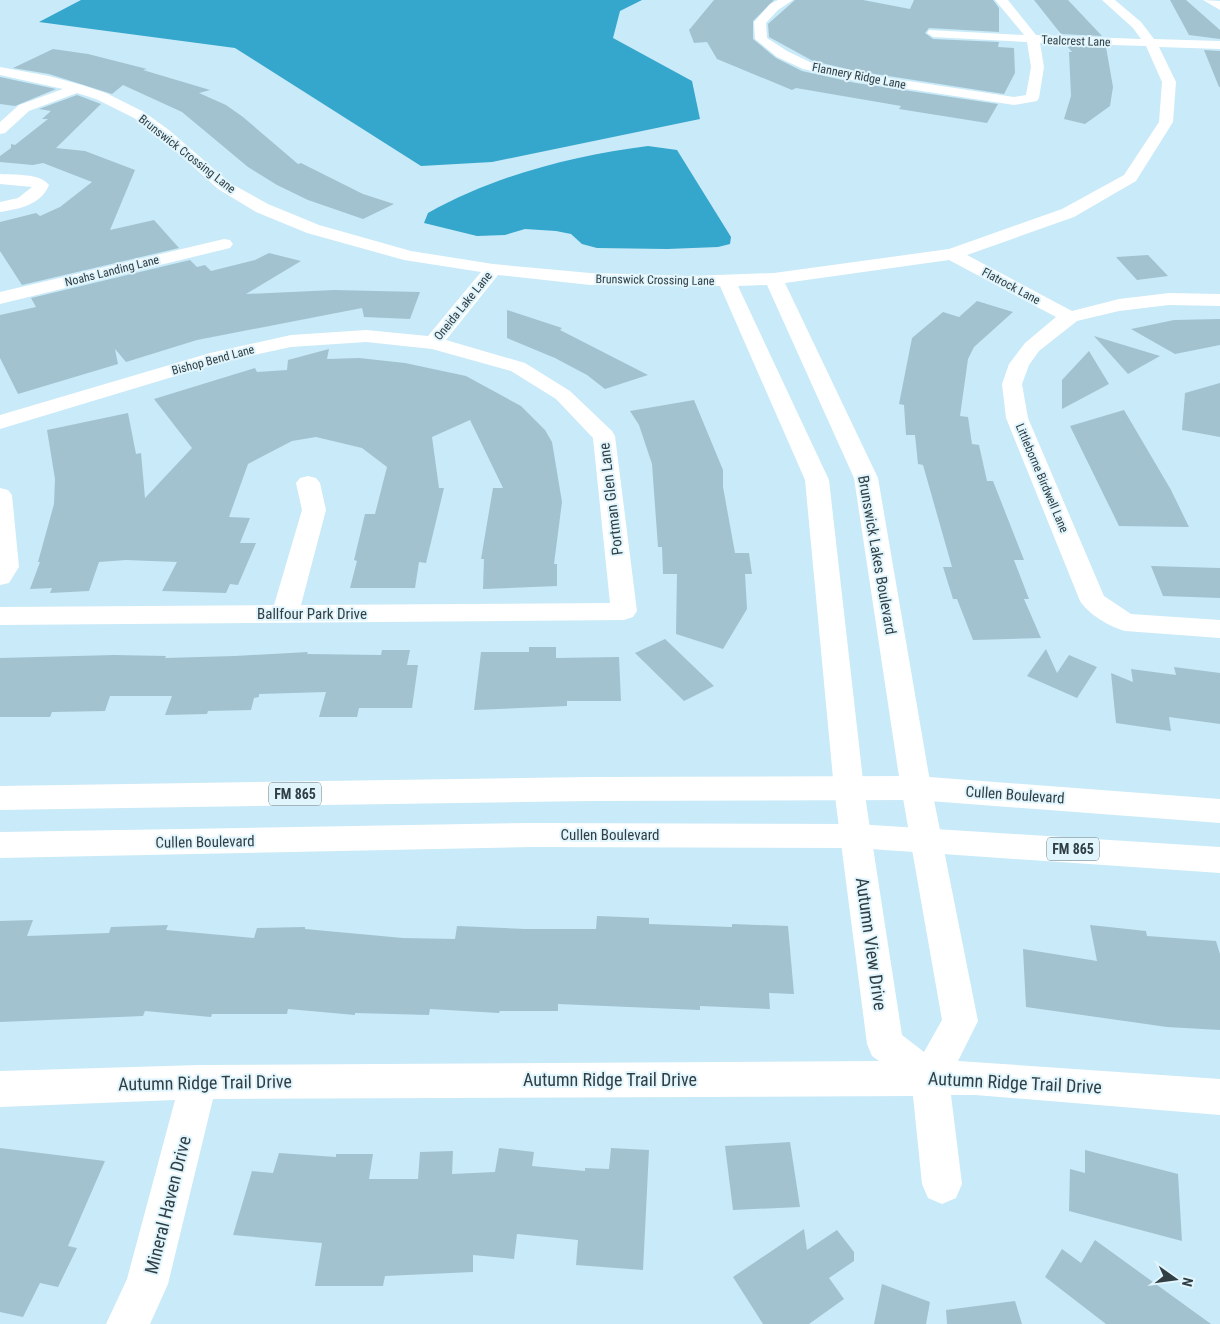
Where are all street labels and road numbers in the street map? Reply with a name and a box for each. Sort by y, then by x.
street label: Tealcrest Lane [1041,33,1111,49]
street label: Flannery Ridge Lane [811,60,907,92]
street label: Brunswick Crossing Lane [136,112,238,196]
street label: Noahs Landing Lane [63,252,161,289]
street label: Flatrock Lane [979,265,1043,307]
street label: Oneida Lake Lane [431,269,495,343]
street label: Brunswick Crossing Lane [595,272,715,288]
street label: Bishop Bend Lane [170,342,256,378]
street label: Littleborne Birdwell Lane [1013,421,1071,535]
street label: Portman Glen Lane [595,442,627,556]
street label: Brunswick Lakes Boulevard [854,474,900,636]
street label: Ballfour Park Drive [257,605,367,623]
road number: FM 865 [269,782,321,806]
street label: Cullen Boulevard [965,783,1065,807]
street label: Cullen Boulevard [560,826,660,844]
street label: Cullen Boulevard [155,832,255,852]
road number: FM 865 [1047,838,1099,861]
street label: Autumn View Drive [852,876,891,1012]
street label: Autumn Ridge Trail Drive [928,1067,1102,1098]
street label: Autumn Ridge Trail Drive [523,1069,697,1090]
street label: Autumn Ridge Trail Drive [118,1070,292,1095]
street label: Mineral Haven Drive [140,1134,195,1276]

